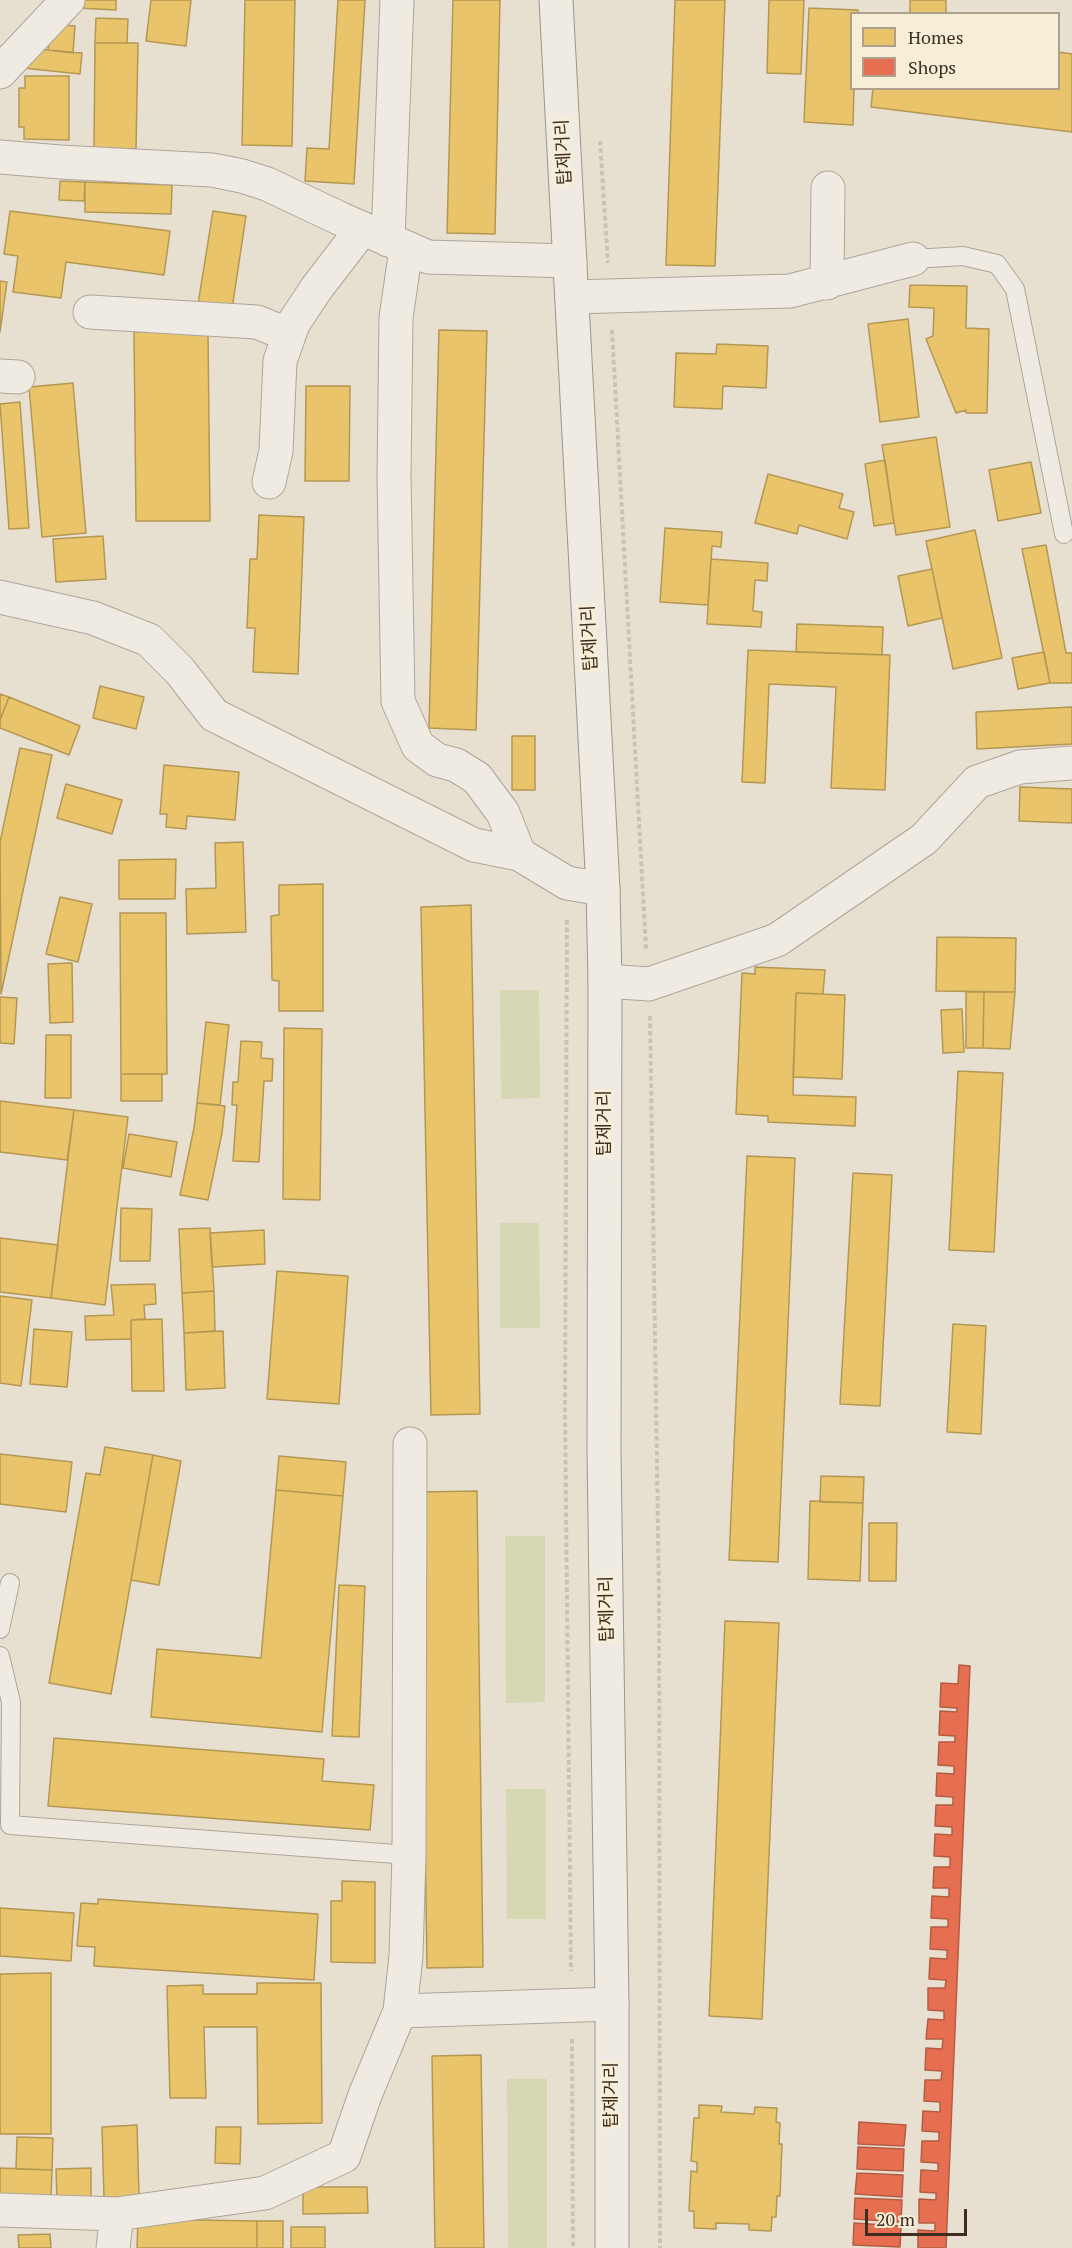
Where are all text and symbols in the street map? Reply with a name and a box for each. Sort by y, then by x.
legend [850,12,1060,90]
text: Homes [908,25,963,49]
text: Shops [908,55,956,79]
street label: 탑제거리 [551,118,577,186]
street label: 탑제거리 [577,604,603,672]
street label: 탑제거리 [594,1090,616,1156]
street label: 탑제거리 [596,1576,618,1642]
street label: 탑제거리 [601,2062,623,2128]
scale bar [868,2197,970,2235]
text: 20 m [876,2207,915,2231]

